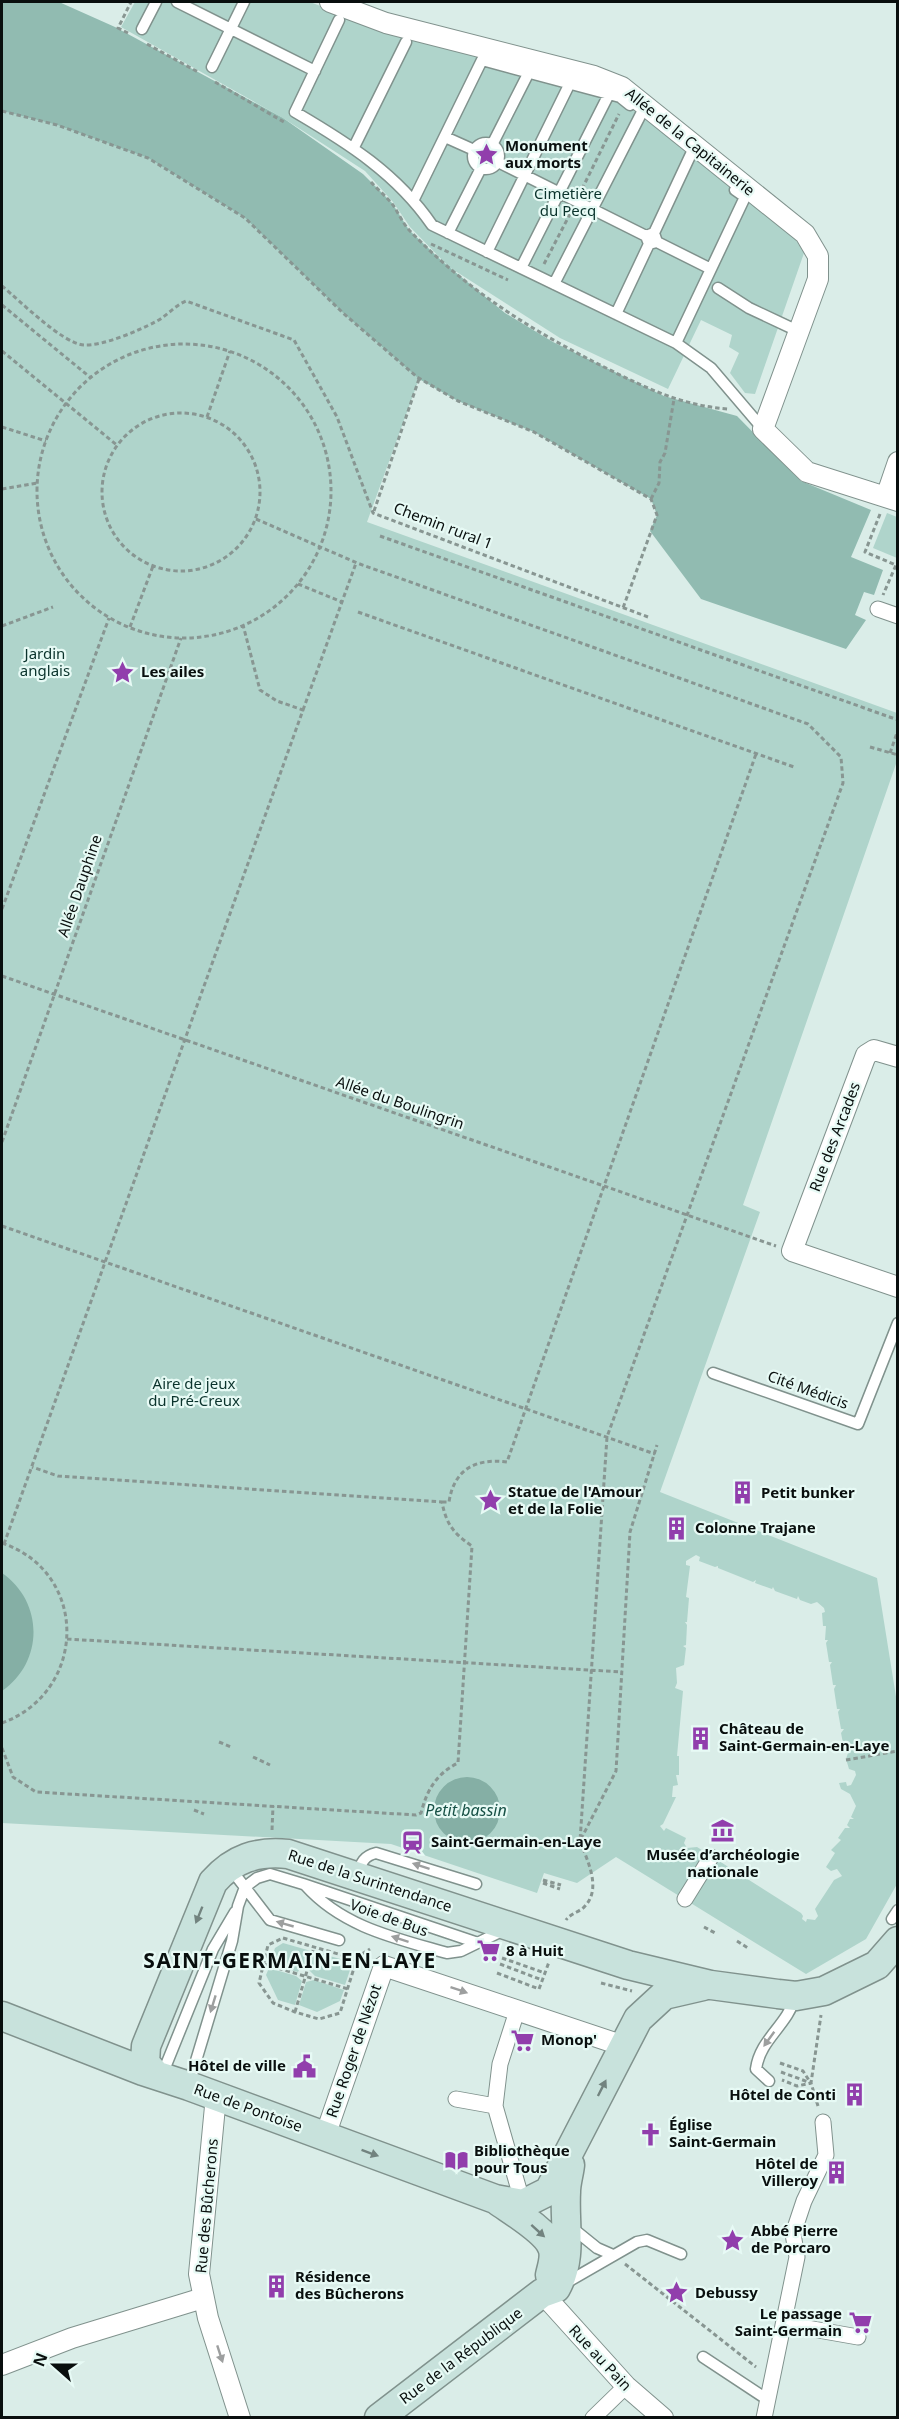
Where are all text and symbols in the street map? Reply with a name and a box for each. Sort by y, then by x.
street label: Allée de la Capitainerie [622,83,759,200]
place label: Monument aux morts [505,135,588,172]
place icon: Monument aux morts [474,142,500,168]
park label: Cimetière du Pecq [534,183,602,220]
street label: Chemin rural 1 [391,497,496,553]
park label: Jardin anglais [20,643,70,680]
place icon: Les ailes [110,659,136,685]
place label: Les ailes [141,661,204,681]
street label: Allée Dauphine [52,832,106,939]
street label: Allée du Boulingrin [334,1071,467,1133]
street label: Rue des Arcades [804,1079,864,1194]
street label: Cité Médicis [765,1365,851,1413]
park label: Aire de jeux du Pré-Creux [148,1373,240,1410]
building icon: Petit bunker [730,1480,756,1506]
place label: Statue de l'Amour et de la Folie [508,1481,642,1518]
place label: Petit bunker [761,1482,855,1502]
place icon: Statue de l'Amour et de la Folie [477,1488,503,1514]
building icon: Colonne Trajane [664,1515,690,1541]
place label: Colonne Trajane [695,1517,816,1537]
place label: Château de Saint-Germain-en-Laye [719,1718,889,1755]
building icon: Château de Saint-Germain-en-Laye [688,1725,714,1751]
water label: Petit bassin [425,1799,507,1821]
museum icon: Musée d’archéologie nationale [710,1818,736,1844]
station icon: Saint-Germain-en-Laye [400,1829,426,1855]
place label: Saint-Germain-en-Laye [431,1831,601,1851]
street label: Rue de la Surintendance [286,1844,455,1916]
place label: Musée d’archéologie nationale [646,1844,800,1881]
one-way arrow [412,1861,430,1870]
street label: Voie de Bus [347,1894,431,1940]
one-way arrow [194,1906,203,1924]
one-way arrow [276,1919,294,1928]
one-way arrow [391,1933,409,1943]
supermarket icon: 8 à Huit [475,1938,501,1964]
place label: 8 à Huit [506,1940,564,1960]
district label: SAINT-GERMAIN-EN-LAYE [143,1946,437,1974]
street label: Rue Roger de Nézot [321,1981,385,2120]
one-way arrow [450,1986,468,1996]
one-way arrow [208,1995,217,2013]
supermarket icon: Monop' [510,2027,536,2053]
place label: Monop' [541,2029,597,2049]
one-way arrow [763,2031,775,2047]
public building icon: Hôtel de ville [291,2053,317,2079]
place label: Hôtel de ville [188,2055,286,2075]
street label: Rue de Pontoise [191,2078,305,2136]
one-way arrow [598,2080,607,2097]
building icon: Hôtel de Conti [841,2082,867,2108]
place label: Hôtel de Conti [729,2084,836,2104]
place label: Église Saint-Germain [669,2114,776,2151]
church icon: Église Saint-Germain [638,2121,664,2147]
street label: Rue des Bûcherons [190,2138,222,2274]
place label: Bibliothèque pour Tous [474,2140,570,2177]
library icon: Bibliothèque pour Tous [443,2147,469,2173]
one-way arrow [361,2149,379,2158]
place label: Hôtel de Villeroy [755,2153,818,2190]
building icon: Hôtel de Villeroy [823,2160,849,2186]
place label: Abbé Pierre de Porcaro [751,2220,838,2257]
one-way arrow [530,2225,546,2238]
place icon: Abbé Pierre de Porcaro [720,2227,746,2253]
place label: Résidence des Bûcherons [295,2266,404,2303]
building icon: Résidence des Bûcherons [264,2273,290,2299]
place icon: Debussy [664,2280,690,2306]
place label: Debussy [695,2282,758,2302]
street label: Rue de la République [395,2302,526,2408]
place label: Le passage Saint-Germain [735,2303,842,2340]
supermarket icon: Le passage Saint-Germain [847,2310,873,2336]
street label: Rue au Pain [565,2320,636,2395]
north arrow [24,2335,84,2395]
one-way arrow [215,2345,225,2363]
text: N [27,2350,53,2370]

